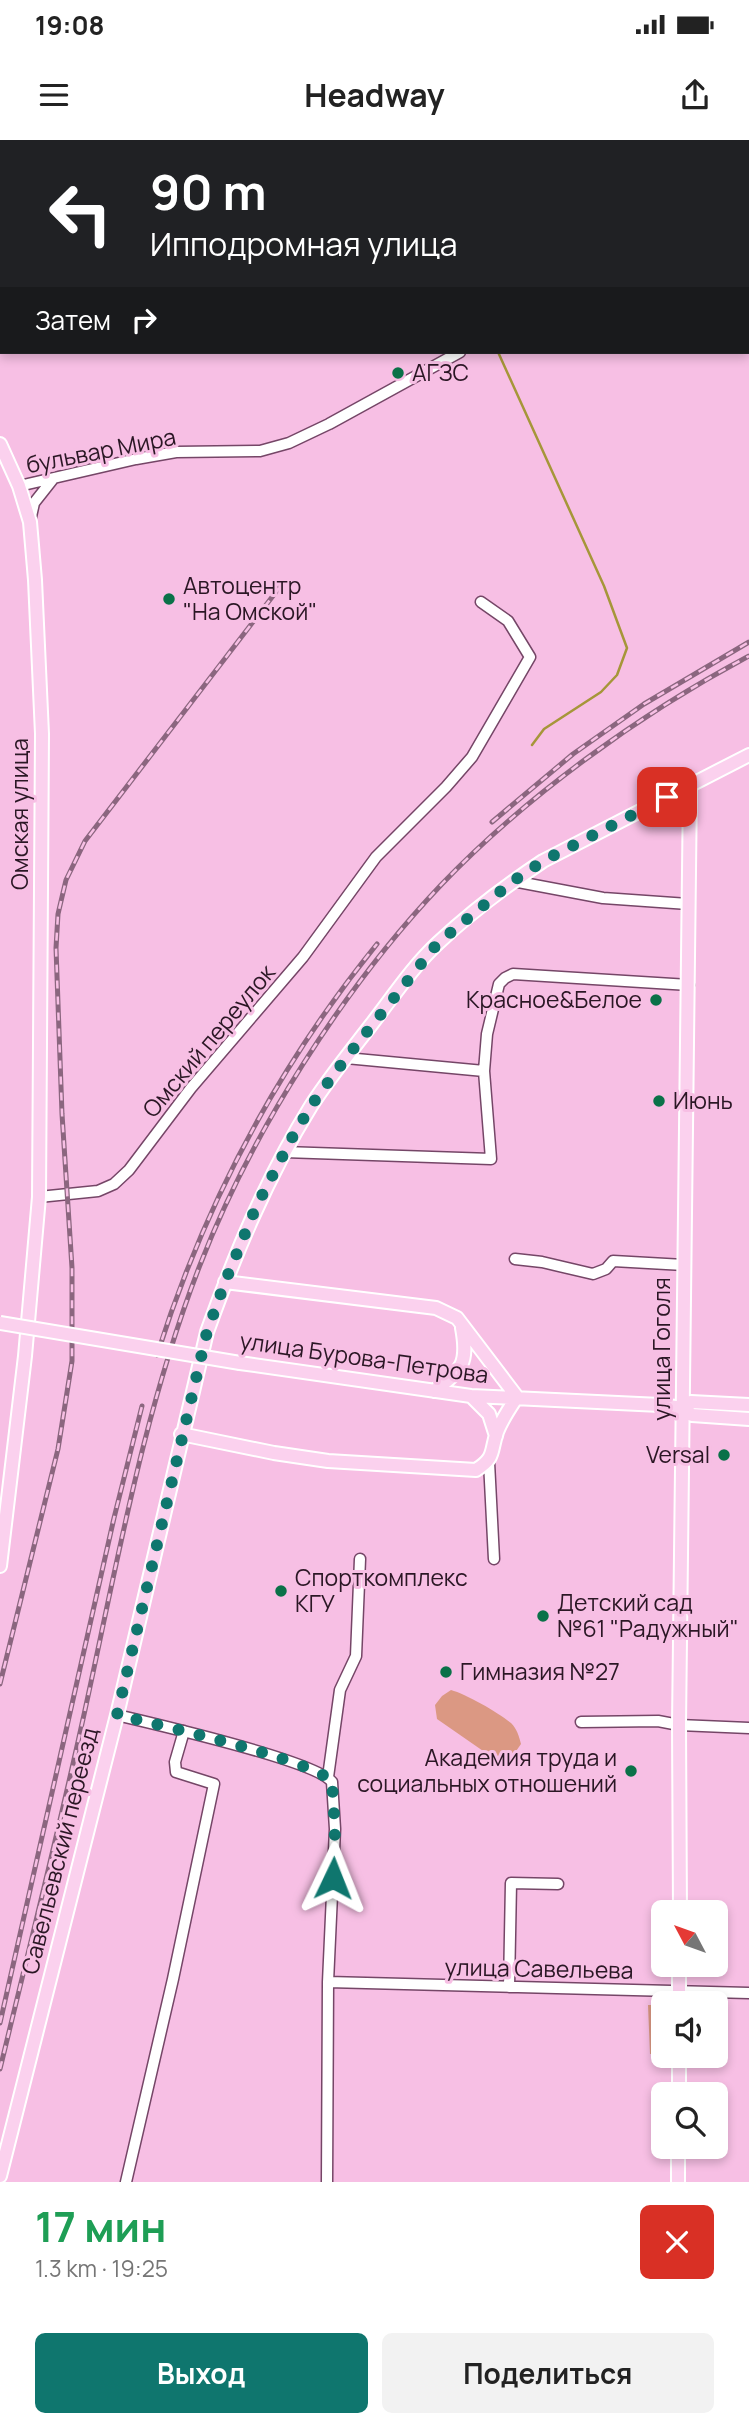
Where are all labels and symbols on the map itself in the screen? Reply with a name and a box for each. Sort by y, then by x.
place label: АГЗС [412,356,469,388]
marker: АГЗС [390,365,406,381]
street label: бульвар Мира [23,420,178,480]
place label: Автоцентр "На Омской" [183,569,317,627]
marker: Автоцентр "На Омской" [161,591,177,607]
street label: Омская улица [3,738,35,890]
pin [637,767,697,827]
street label: Омский переулок [135,957,282,1124]
place label: Красное&Белое [466,983,642,1015]
marker: Красное&Белое [648,992,664,1008]
place label: Июнь [673,1084,733,1116]
marker: Июнь [651,1093,667,1109]
street label: улица Гоголя [645,1277,677,1421]
street label: улица Бурова-Петрова [238,1324,491,1390]
place label: Versal [646,1438,710,1470]
marker: Versal [716,1447,732,1463]
place label: Спорткомплекс КГУ [295,1561,468,1619]
marker: Спорткомплекс КГУ [273,1583,289,1599]
place label: Детский сад №61 "Радужный" [557,1586,739,1644]
marker: Детский сад №61 "Радужный" [535,1608,551,1624]
place label: Гимназия №27 [460,1655,620,1687]
marker: Гимназия №27 [438,1664,454,1680]
street label: Савельевский переезд [13,1724,105,1977]
place label: Академия труда и социальных отношений [357,1741,617,1799]
marker: Академия труда и социальных отношений [623,1763,639,1779]
position arrow [296,1841,370,1915]
north arrow [651,1900,728,1978]
street label: улица Савельева [444,1950,634,1986]

